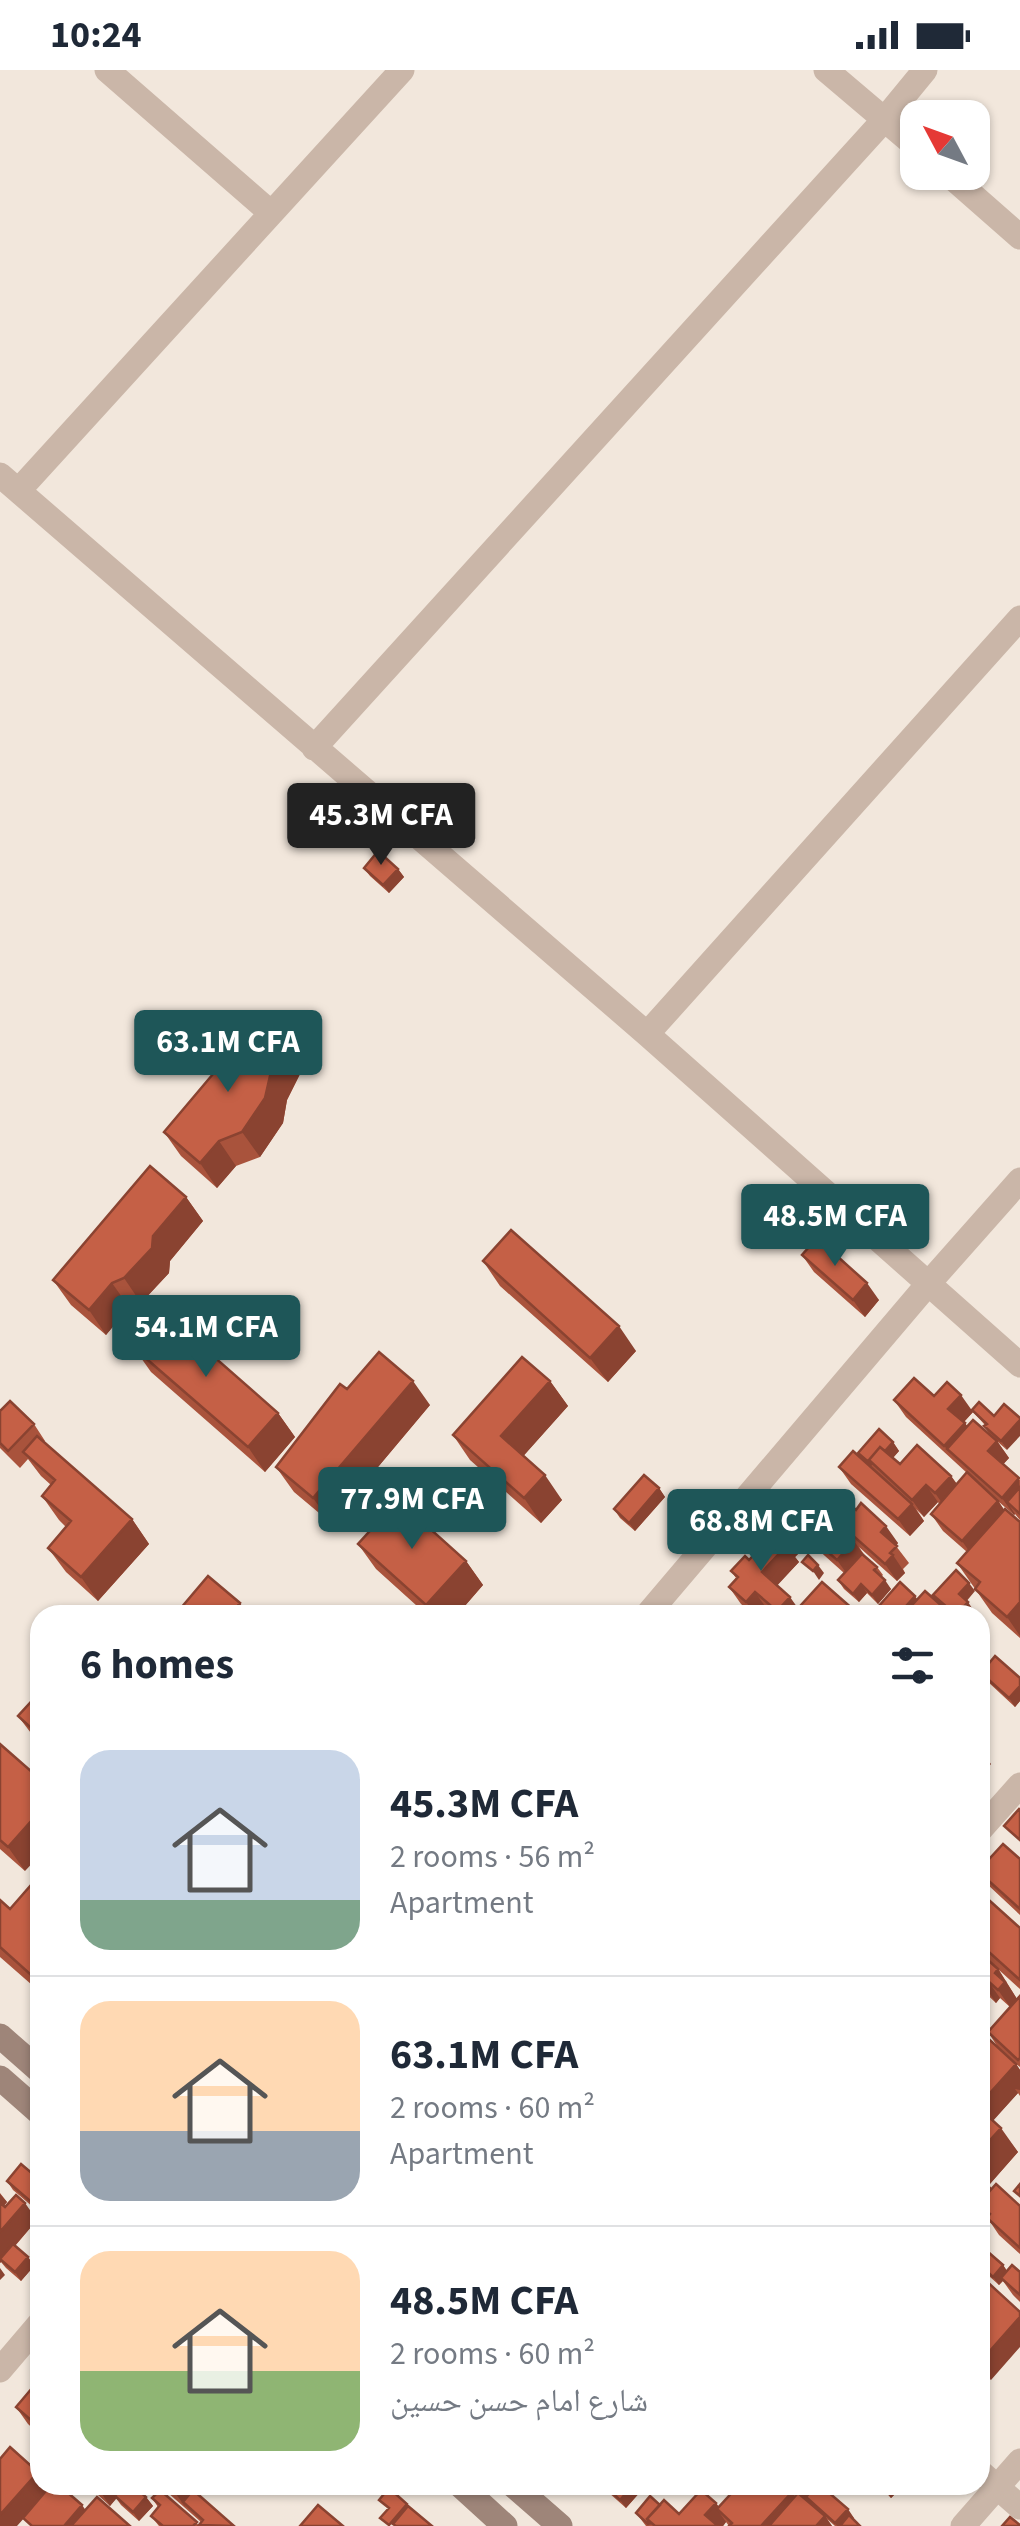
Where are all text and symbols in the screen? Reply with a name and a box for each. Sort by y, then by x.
text: 10:24 [50,8,142,62]
north arrow [900,100,990,190]
map controls [900,100,990,190]
pin: 45.3M CFA [267,783,495,868]
text: 45.3M CFA [309,792,453,838]
pin: 63.1M CFA [114,1010,342,1095]
text: 63.1M CFA [156,1019,300,1065]
pin: 48.5M CFA [721,1184,949,1269]
text: 48.5M CFA [763,1193,907,1239]
pin: 54.1M CFA [92,1295,320,1380]
text: 54.1M CFA [134,1304,278,1350]
pin: 77.9M CFA [298,1467,526,1552]
text: 77.9M CFA [340,1476,484,1522]
pin: 68.8M CFA [647,1489,875,1574]
text: 68.8M CFA [689,1498,833,1544]
text: 6 homes [80,1635,234,1695]
icon: filters [885,1638,940,1693]
text: 45.3M CFA [390,1774,578,1834]
icon: home [160,1790,280,1910]
text: 2 rooms · 56 m² [390,1834,595,1880]
text: Apartment [390,1880,533,1926]
text: 63.1M CFA [390,2025,578,2085]
icon: home [160,2041,280,2161]
text: 2 rooms · 60 m² [390,2085,595,2131]
text: Apartment [390,2131,533,2177]
text: 48.5M CFA [390,2271,578,2331]
icon: home [160,2291,280,2411]
text: 2 rooms · 60 m² [390,2331,595,2377]
text: شارع امام حسن حسين [390,2378,648,2424]

